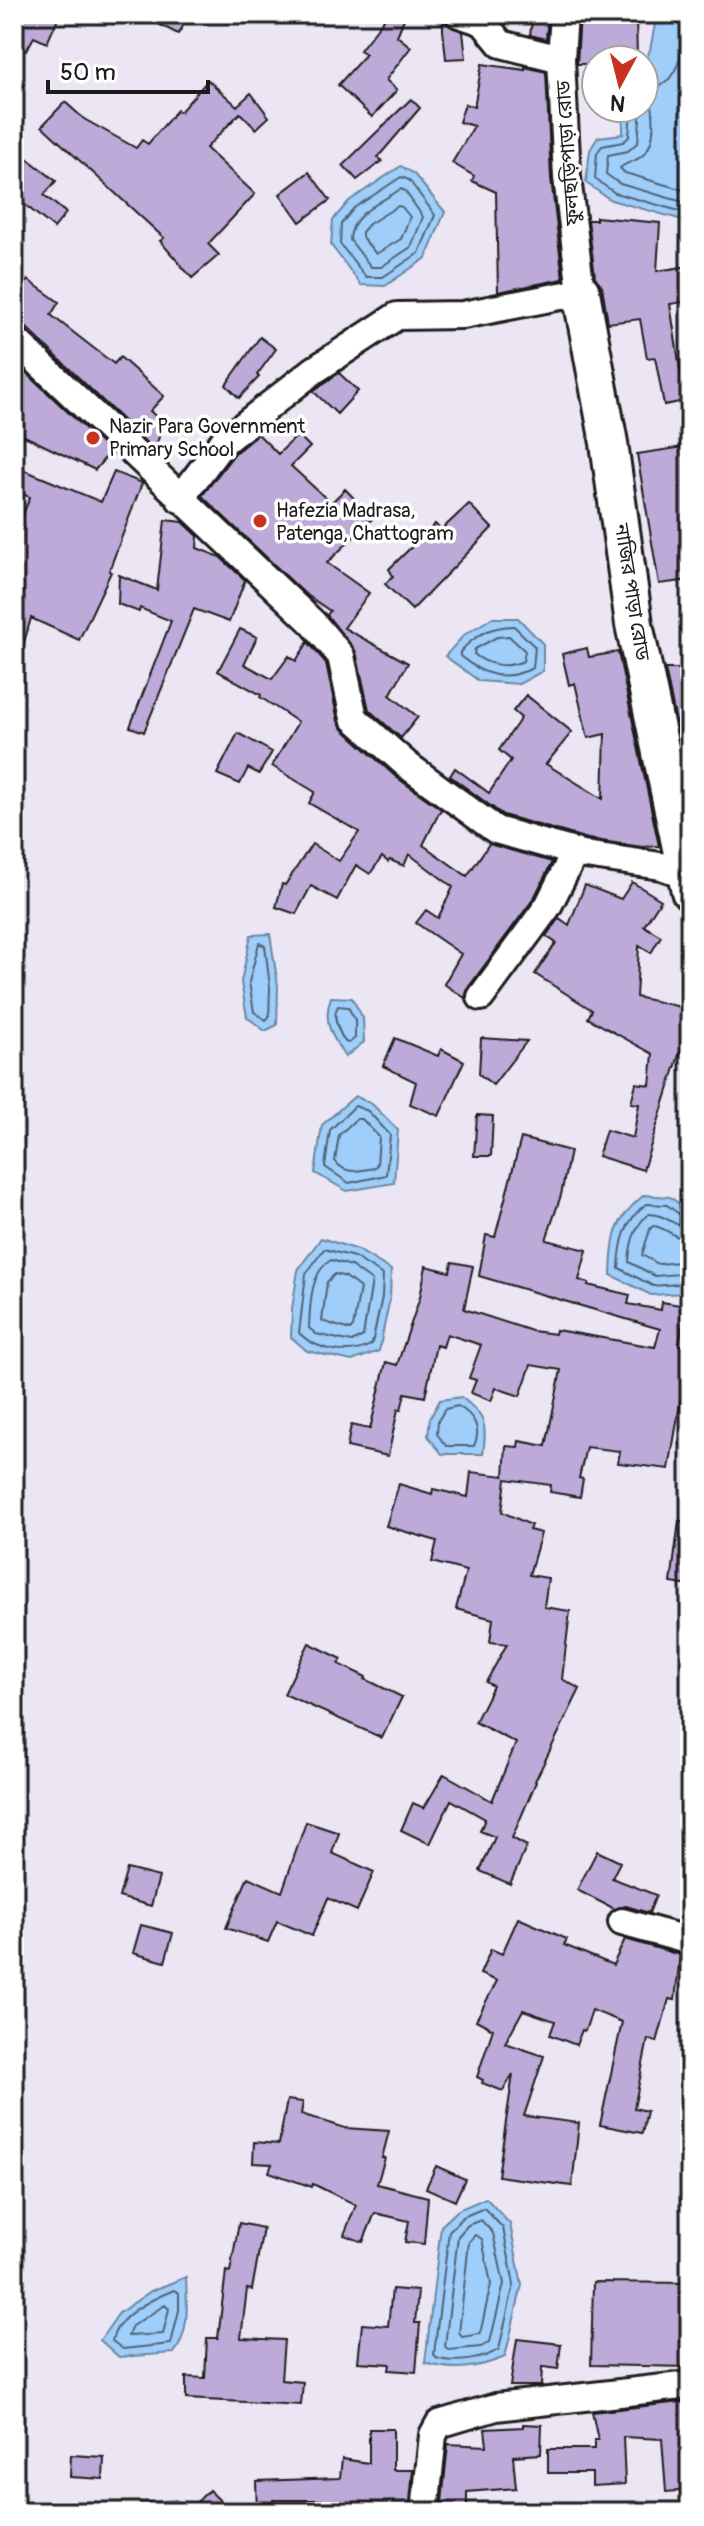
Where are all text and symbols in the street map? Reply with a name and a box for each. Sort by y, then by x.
scale bar [48,44,208,94]
north arrow [580,44,660,124]
text: 50 m [60,58,116,87]
street label: ফুলছড়িপাড়া রোড [550,79,586,227]
text: N [608,88,627,118]
place label: Nazir Para Government Primary School [109,414,306,462]
marker: Nazir Para Government Primary School [84,429,102,447]
place label: Hafezia Madrasa, Patenga, Chattogram [276,498,454,546]
marker: Hafezia Madrasa, Patenga, Chattogram [251,512,269,530]
street label: নাজির পাড়া রোড [609,521,655,663]

